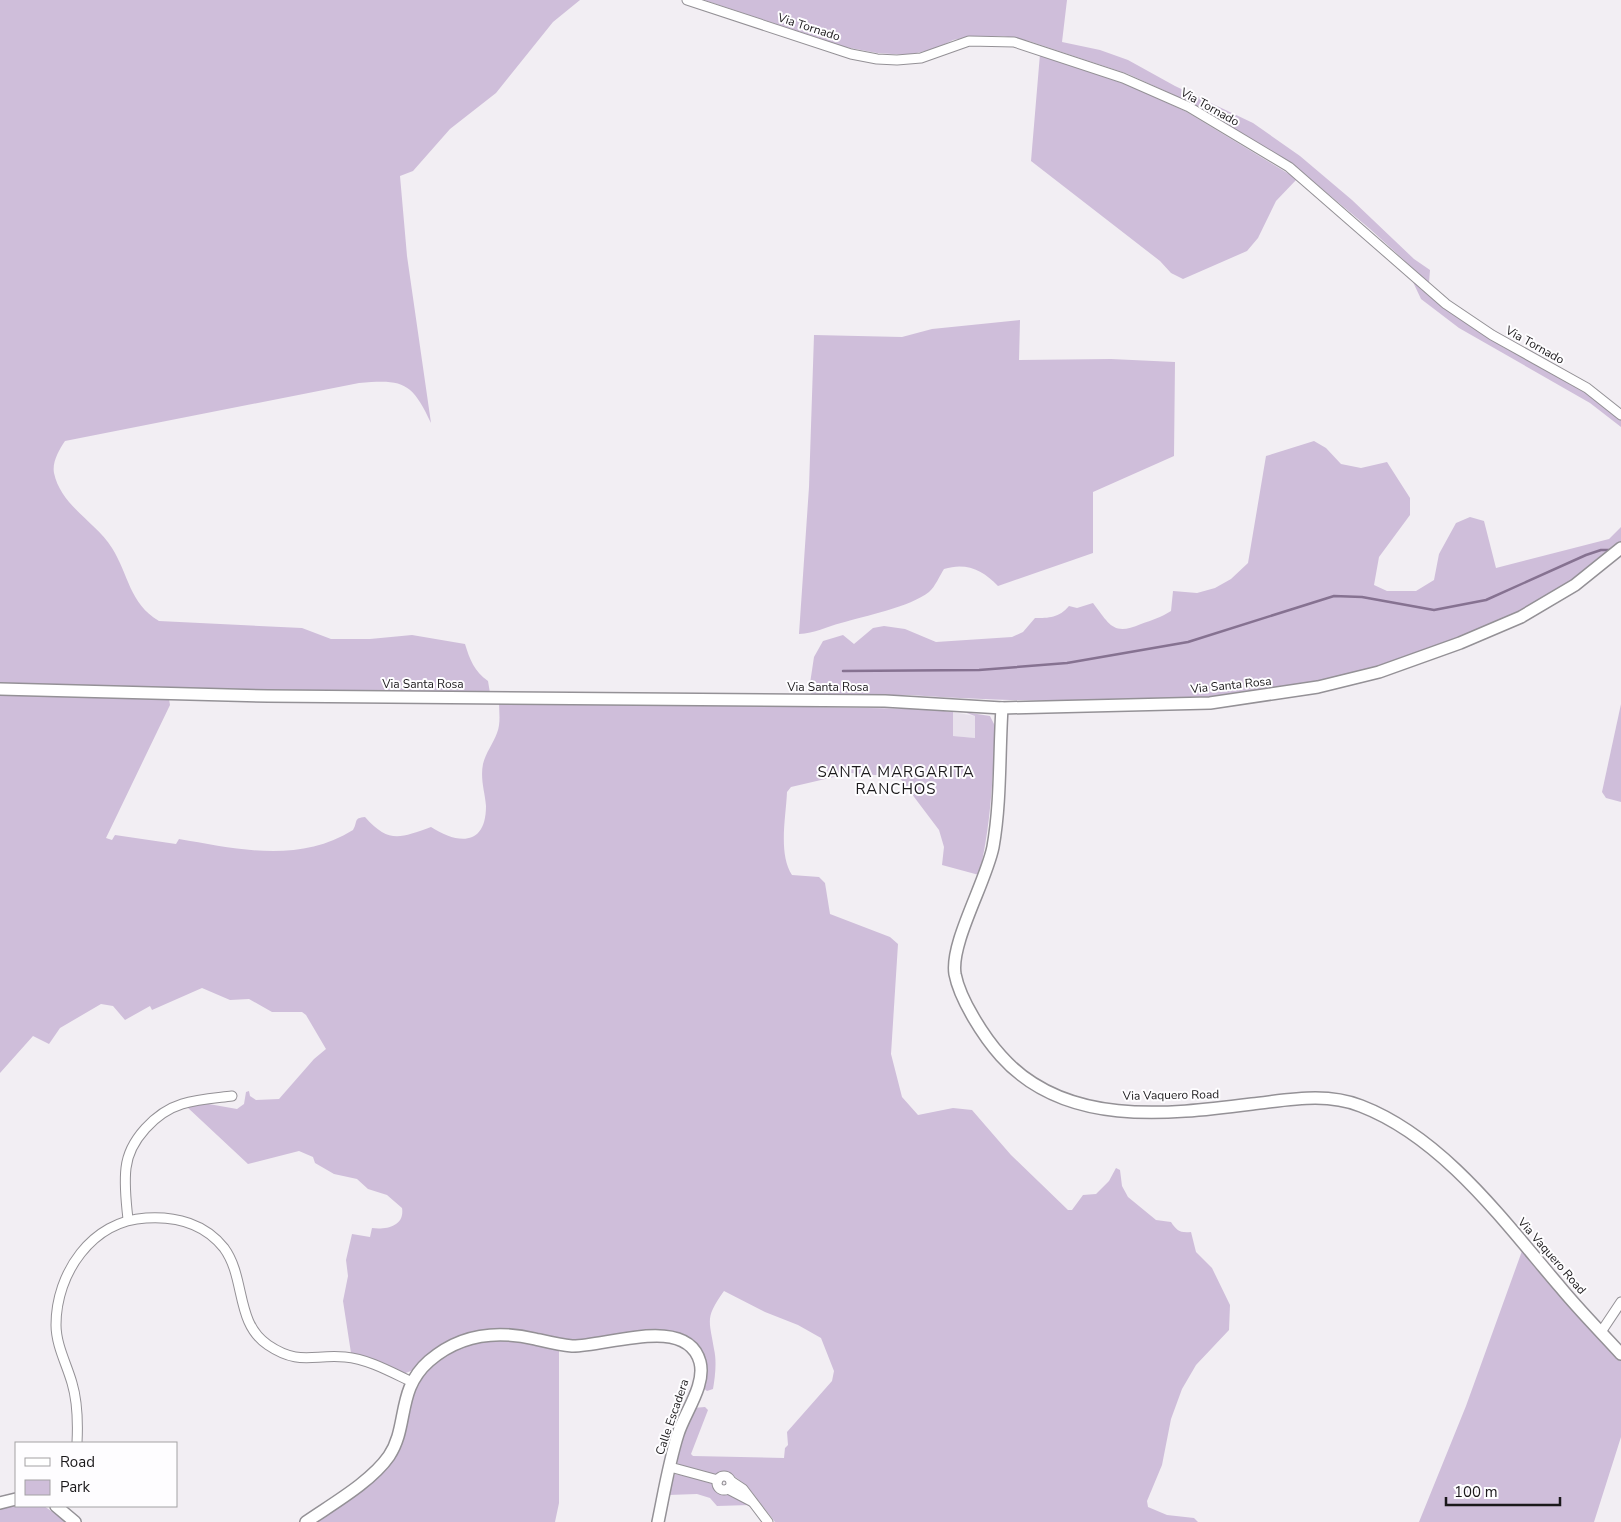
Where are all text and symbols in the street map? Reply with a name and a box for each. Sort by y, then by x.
street label: Via Tornado [775,9,843,45]
street label: Via Tornado [1177,84,1242,130]
street label: Via Tornado [1502,322,1567,368]
street label: Via Santa Rosa [1189,673,1272,697]
street label: Via Santa Rosa [381,676,464,692]
street label: Via Santa Rosa [786,679,869,695]
district label: SANTA MARGARITA RANCHOS [817,762,975,799]
street label: Via Vaquero Road [1122,1086,1219,1104]
street label: Via Vaquero Road [1514,1214,1590,1298]
street label: Calle Escadera [652,1377,692,1457]
legend [15,1442,178,1507]
text: Road [60,1452,95,1472]
scale bar [1446,1474,1560,1506]
text: Park [60,1477,90,1497]
text: 100 m [1454,1482,1498,1502]

